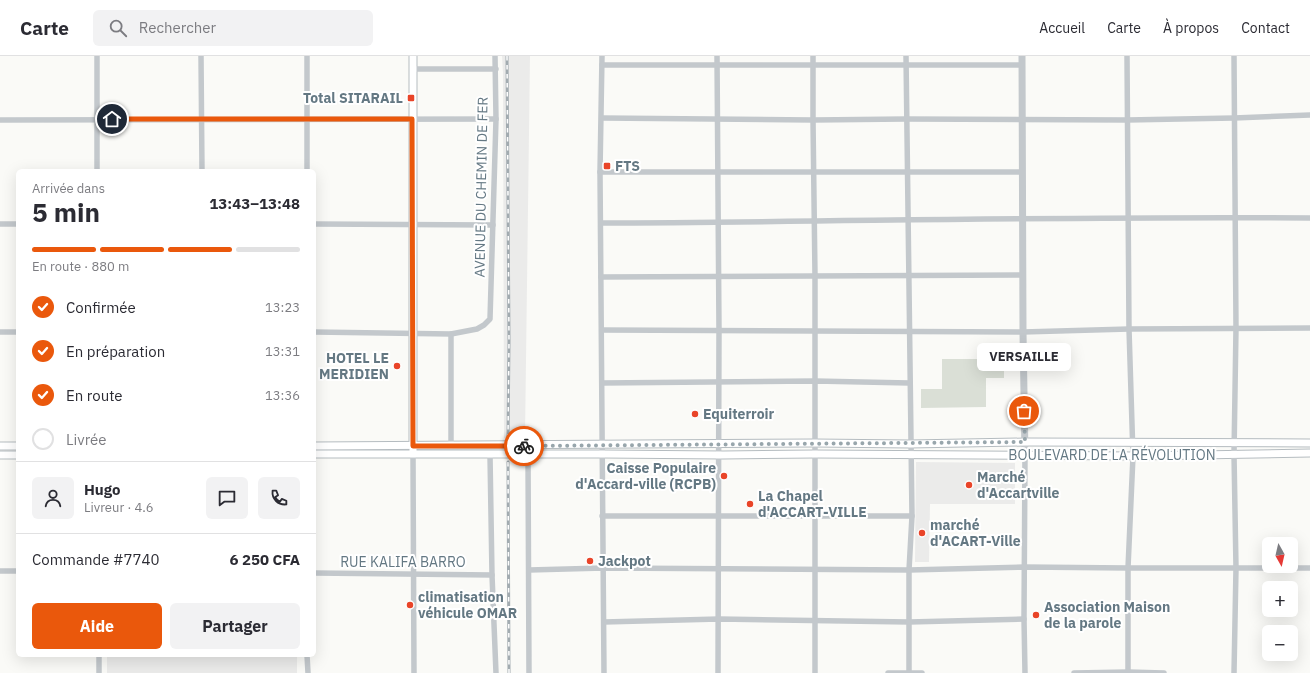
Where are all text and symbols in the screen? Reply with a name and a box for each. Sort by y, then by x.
search box [93,10,373,46]
text: Carte [20,16,69,40]
icon: search [107,17,129,39]
text: Rechercher [139,18,216,37]
text: Accueil [1039,19,1085,37]
text: Carte [1107,19,1141,37]
text: À propos [1163,19,1219,37]
text: Contact [1241,19,1290,37]
place label: Total SITARAIL [303,89,403,107]
marker: Total SITARAIL [406,93,416,103]
street label: AVENUE DU CHEMIN DE FER [470,96,492,278]
pin [95,102,129,136]
icon: home [101,108,123,130]
place label: FTS [615,157,640,175]
marker: FTS [602,161,612,171]
text: Arrivée dans [32,180,105,197]
text: 13:43–13:48 [209,194,300,213]
text: 5 min [32,195,100,229]
text: En route · 880 m [32,258,129,275]
icon: check [32,296,54,318]
text: Confirmée [66,298,136,317]
text: 13:23 [265,299,300,316]
icon: check [32,340,54,362]
text: En préparation [66,342,165,361]
text: 13:31 [265,343,300,360]
callout: VERSAILLE [977,343,1071,371]
text: VERSAILLE [989,348,1059,365]
place label: HOTEL LE MERIDIEN [319,349,389,383]
marker: HOTEL LE MERIDIEN [392,361,402,371]
icon: check [32,384,54,406]
text: En route [66,386,123,405]
text: 13:36 [265,387,300,404]
pin [1007,394,1041,428]
icon: bag [1013,400,1035,422]
place label: Equiterroir [703,405,775,423]
marker: Equiterroir [690,409,700,419]
courier [504,426,544,466]
text: Livrée [66,430,107,449]
icon: bike [513,435,535,457]
street label: BOULEVARD DE LA RÉVOLUTION [1008,445,1216,464]
place label: Caisse Populaire d'Accard-ville (RCPB) [575,459,716,493]
place label: Marché d'Accartville [977,468,1060,502]
marker: Caisse Populaire d'Accard-ville (RCPB) [719,471,729,481]
button: person [32,477,74,519]
button: chat [206,477,248,519]
button: phone [258,477,300,519]
text: Hugo [84,480,120,499]
marker: Marché d'Accartville [964,480,974,490]
place label: La Chapel d'ACCART-VILLE [758,487,867,521]
text: Livreur · 4.6 [84,499,154,516]
marker: La Chapel d'ACCART-VILLE [745,499,755,509]
place label: marché d'ACART-Ville [930,516,1021,550]
marker: marché d'ACART-Ville [917,528,927,538]
north arrow [1262,537,1298,573]
map controls [1262,537,1298,661]
text: Commande #7740 [32,550,160,569]
text: 6 250 CFA [229,550,300,569]
place label: Jackpot [598,552,651,570]
street label: RUE KALIFA BARRO [340,553,466,571]
marker: Jackpot [585,556,595,566]
button: + [1262,581,1298,617]
place label: climatisation véhicule OMAR [418,588,517,622]
place label: Association Maison de la parole [1044,598,1170,632]
marker: climatisation véhicule OMAR [405,600,415,610]
button: Aide [32,603,162,649]
button: Partager [170,603,300,649]
marker: Association Maison de la parole [1031,610,1041,620]
button: − [1262,625,1298,661]

